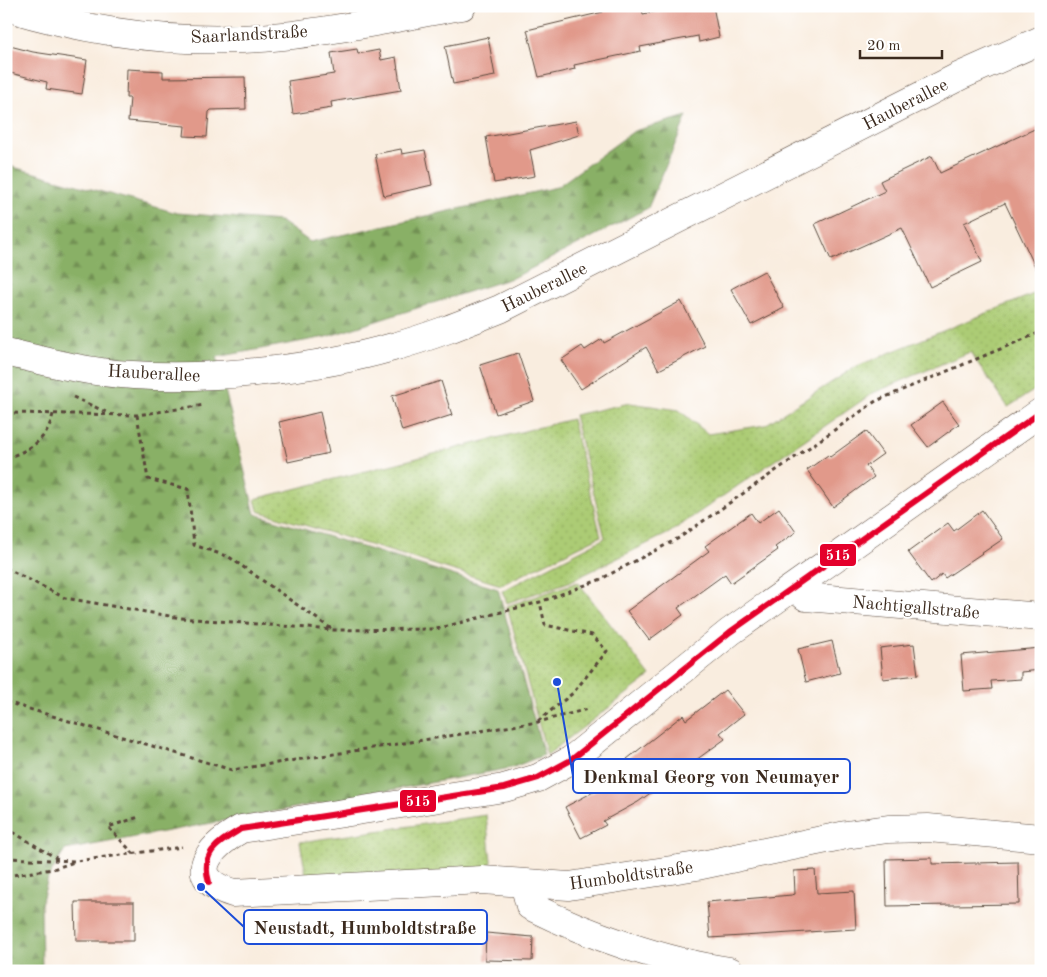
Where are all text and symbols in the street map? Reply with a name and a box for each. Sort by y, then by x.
street label: Saarlandstraße [190,23,308,47]
scale bar [860,28,942,60]
text: 20 m [867,39,901,54]
street label: Hauberallee [860,76,951,134]
street label: Hauberallee [499,259,590,316]
street label: Hauberallee [107,363,201,385]
line badge: 515 [819,543,857,567]
text: 515 [826,549,850,563]
street label: Nachtigallstraße [851,593,980,623]
callout: Denkmal Georg von Neumayer [573,759,850,793]
text: Denkmal Georg von Neumayer [583,769,839,788]
line badge: 515 [399,789,437,813]
text: 515 [406,795,430,809]
street label: Humboldtstraße [568,858,694,894]
callout: Neustadt, Humboldtstraße [244,910,487,944]
text: Neustadt, Humboldtstraße [254,920,476,939]

